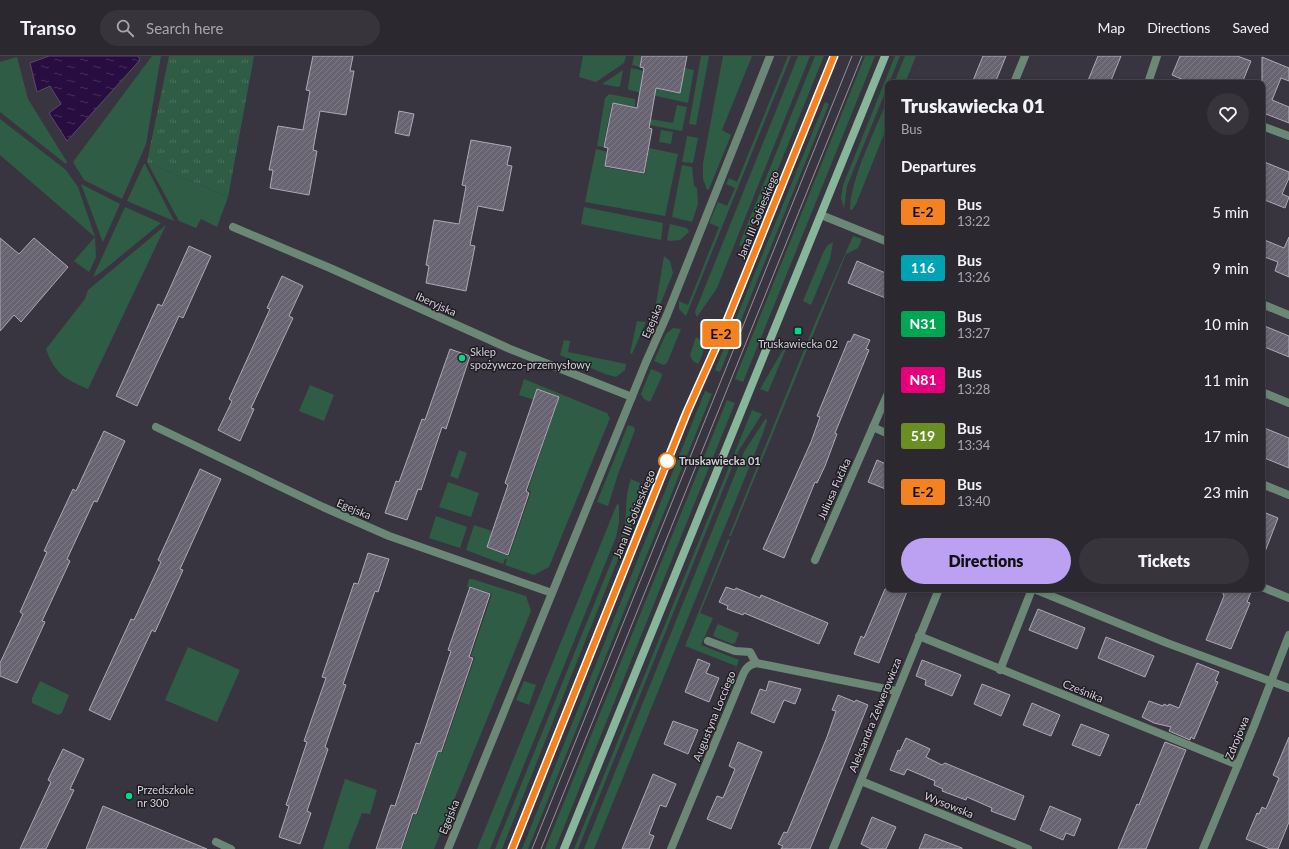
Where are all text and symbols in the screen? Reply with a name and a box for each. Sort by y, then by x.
search box [100,10,380,46]
text: Transo [20,16,76,39]
icon: search [114,17,136,39]
text: Search here [146,19,223,37]
text: Map [1098,19,1125,36]
text: Directions [1147,19,1210,36]
text: Saved [1232,19,1269,36]
button: heart [1207,93,1249,135]
text: Truskawiecka 01 [901,94,1045,117]
text: Bus [901,121,922,137]
text: Departures [901,157,976,175]
street label: Jana III Sobieskiego [734,169,781,261]
text: Bus [957,195,982,213]
text: E-2 [912,203,934,220]
text: 5 min [1212,203,1249,221]
text: 13:22 [957,213,990,229]
text: Bus [957,251,982,269]
text: 116 [911,259,935,276]
text: 9 min [1212,259,1249,277]
text: 13:26 [957,269,990,285]
street label: Iberyjska [414,289,459,318]
street label: Egejska [639,302,665,340]
text: Bus [957,307,982,325]
text: N31 [909,315,937,332]
text: 10 min [1203,315,1249,333]
line badge: E-2 [698,321,744,347]
text: E-2 [710,325,732,342]
text: 13:27 [957,325,990,341]
marker: Truskawiecka 02 [793,326,803,336]
place label: Truskawiecka 02 [758,337,838,350]
place label: Sklep spożywczo-przemysłowy [470,345,591,371]
marker: Sklep spożywczo-przemysłowy [457,353,467,363]
text: Bus [957,363,982,381]
text: N81 [909,371,937,388]
text: 11 min [1203,371,1249,389]
text: 13:28 [957,381,990,397]
text: Bus [957,419,982,437]
text: 519 [911,427,935,444]
text: 17 min [1203,427,1249,445]
text: 13:34 [957,437,990,453]
marker: Truskawiecka 01 [658,452,676,470]
place label: Truskawiecka 01 [679,454,761,467]
street label: Juliusa Fučíka [814,456,853,522]
street label: Jana III Sobieskiego [610,468,657,560]
text: Bus [957,475,982,493]
text: E-2 [912,483,934,500]
text: 23 min [1203,483,1249,501]
text: 13:40 [957,493,990,509]
street label: Egejska [335,496,373,522]
button: Directions [901,538,1071,584]
button: Tickets [1079,538,1249,584]
street label: Aleksandra Zelwerowicza [846,656,903,774]
street label: Augustyna Locciego [689,669,738,763]
street label: Cześnika [1061,677,1105,705]
street label: Zdrojowa [1222,714,1251,761]
place label: Przedszkole nr 300 [137,783,194,809]
street label: Wysowska [923,789,976,820]
marker: Przedszkole nr 300 [124,791,134,801]
street label: Egejska [436,798,461,836]

